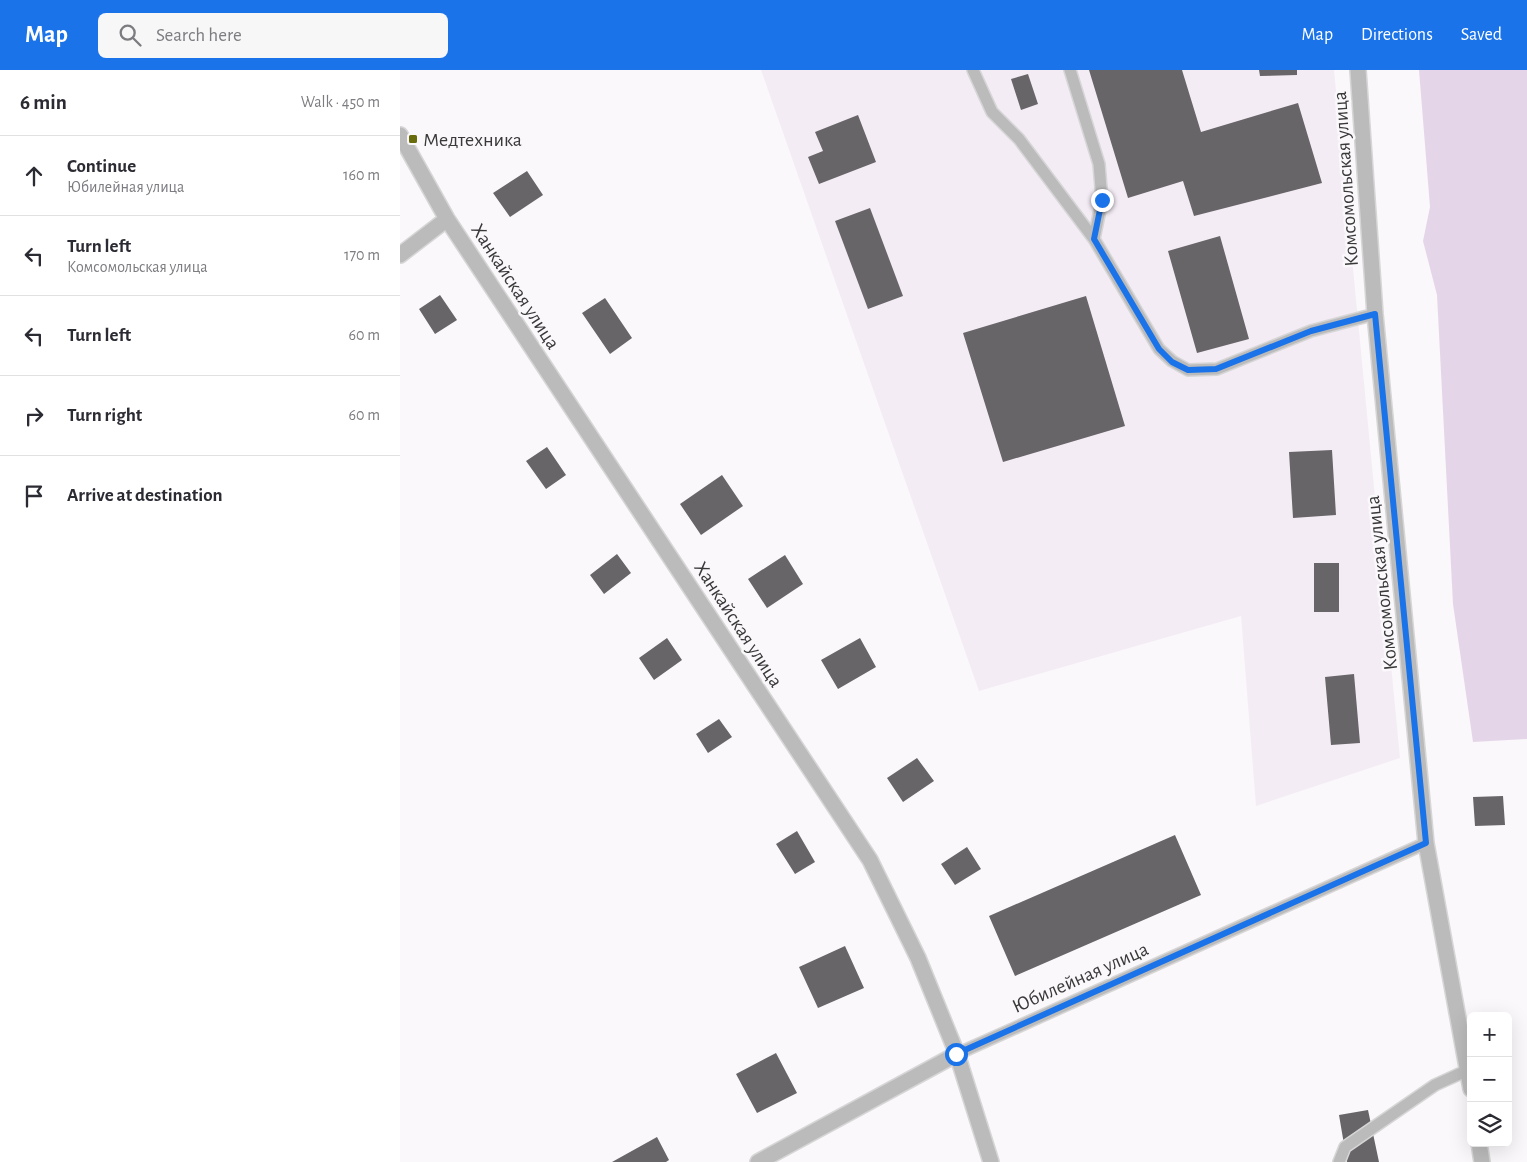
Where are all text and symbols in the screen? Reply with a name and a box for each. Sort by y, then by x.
search box [98,13,448,58]
icon: search [116,21,144,49]
text: Map [25,23,68,47]
text: Search here [156,26,242,45]
text: Map [1302,26,1333,44]
text: Directions [1361,26,1433,44]
text: Saved [1461,26,1502,44]
street label: Комсомольская улица [1330,91,1362,267]
text: 6 min [20,92,67,113]
text: Walk · 450 m [301,94,380,110]
place label: Медтехника [423,130,522,150]
marker: Медтехника [407,133,419,145]
text: Continue [67,157,136,176]
icon: ahead [20,162,48,190]
text: 160 m [343,167,380,183]
text: Юбилейная улица [67,179,184,195]
route end [1091,189,1114,212]
street label: Ханкайская улица [467,220,563,353]
text: Turn left [67,237,131,256]
icon: left [20,242,48,270]
text: 170 m [344,247,380,263]
text: Комсомольская улица [67,259,208,275]
icon: left [20,322,48,350]
text: Turn left [67,326,131,345]
text: 60 m [349,327,380,343]
icon: right [20,402,48,430]
text: Turn right [67,406,142,425]
text: 60 m [349,407,380,423]
icon: arrive [20,482,48,510]
text: Arrive at destination [67,486,223,505]
street label: Комсомольская улица [1363,494,1401,671]
street label: Ханкайская улица [690,558,786,691]
street label: Юбилейная улица [1009,939,1152,1017]
map controls [1467,1012,1512,1147]
button: + [1467,1012,1512,1057]
route start [945,1043,968,1066]
button: − [1467,1057,1512,1102]
button: layers [1467,1102,1512,1147]

